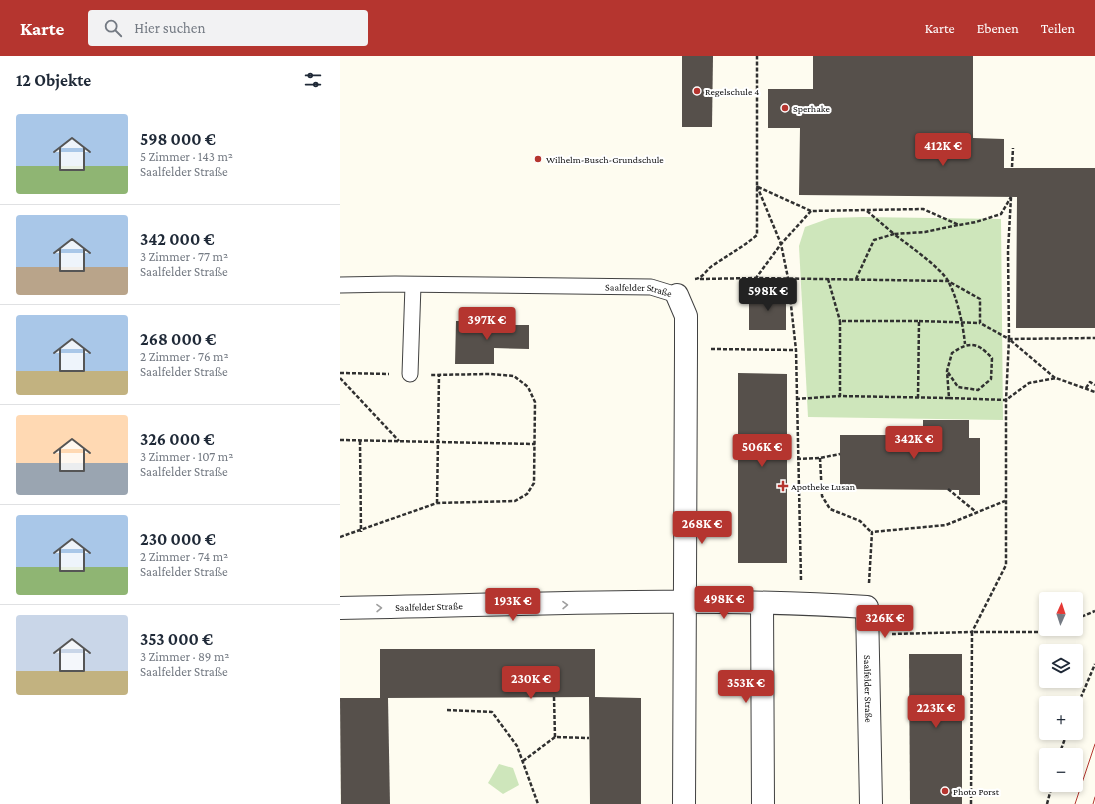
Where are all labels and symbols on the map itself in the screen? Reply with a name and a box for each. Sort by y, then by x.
marker: Regelschule 4 [692,86,702,96]
place label: Regelschule 4 [705,86,759,97]
marker: Sperhake [780,103,790,113]
place label: Sperhake [793,103,831,114]
pin: 412K € [910,133,976,167]
marker: Wilhelm-Busch-Grundschule [533,154,543,164]
place label: Wilhelm-Busch-Grundschule [546,154,664,165]
pin: 598K € [735,278,801,312]
street label: Saalfelder Straße [605,281,674,299]
pin: 397K € [454,307,520,341]
pin: 342K € [881,426,947,460]
pin: 506K € [729,434,795,468]
marker: Apotheke Lusan [778,481,788,491]
place label: Apotheke Lusan [791,481,856,492]
pin: 268K € [669,511,735,545]
pin: 498K € [691,586,757,620]
pin: 193K € [480,588,546,622]
north arrow [1039,592,1083,636]
street label: Saalfelder Straße [395,600,464,613]
one-way arrow [562,600,568,609]
one-way arrow [376,604,382,612]
pin: 326K € [852,605,918,639]
street label: Saalfelder Straße [862,655,874,723]
pin: 230K € [498,666,564,700]
pin: 353K € [713,670,779,704]
pin: 223K € [903,695,969,729]
marker: Photo Porst [940,786,950,796]
place label: Photo Porst [953,786,1000,797]

